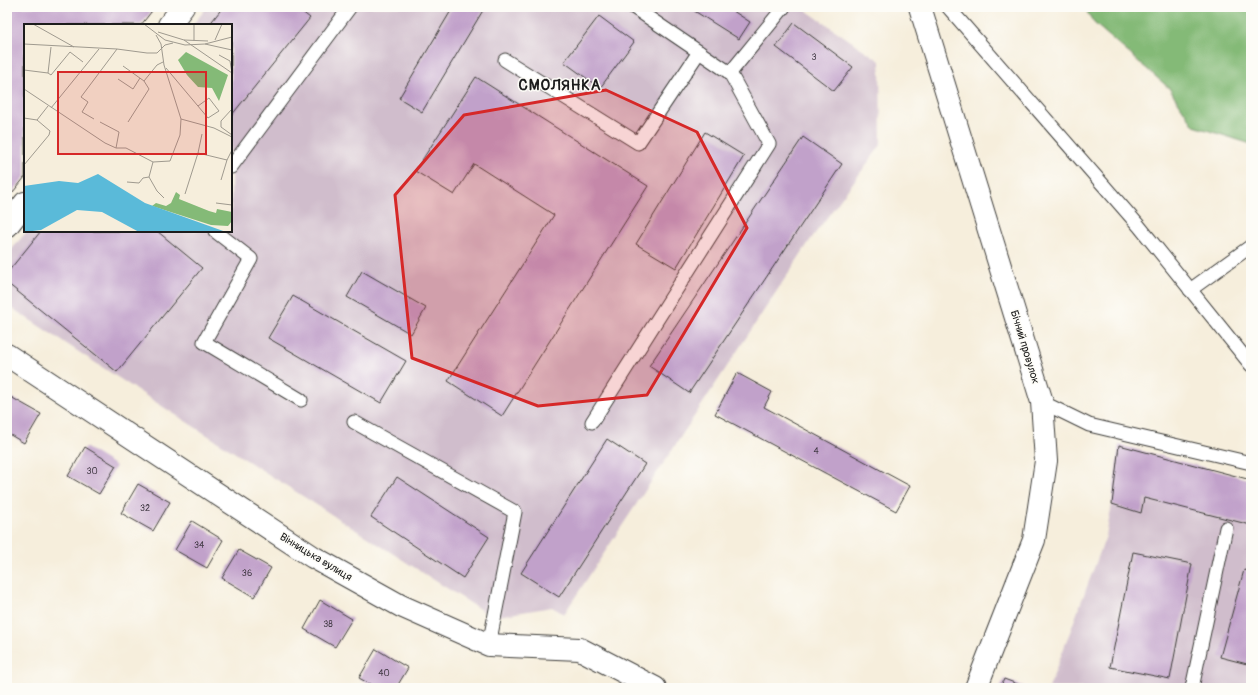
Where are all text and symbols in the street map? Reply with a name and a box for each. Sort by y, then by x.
inset map [24,24,232,232]
house number: 3 [811,52,817,63]
district label: СМОЛЯНКА [518,76,602,95]
street label: Бічний провулок [1008,309,1042,386]
house number: 4 [813,446,819,457]
house number: 30 [86,466,98,477]
house number: 32 [140,503,150,514]
street label: Вінницька вулиця [277,530,355,584]
house number: 34 [194,540,205,551]
house number: 36 [242,568,252,579]
house number: 38 [323,619,333,630]
house number: 40 [378,668,390,679]

